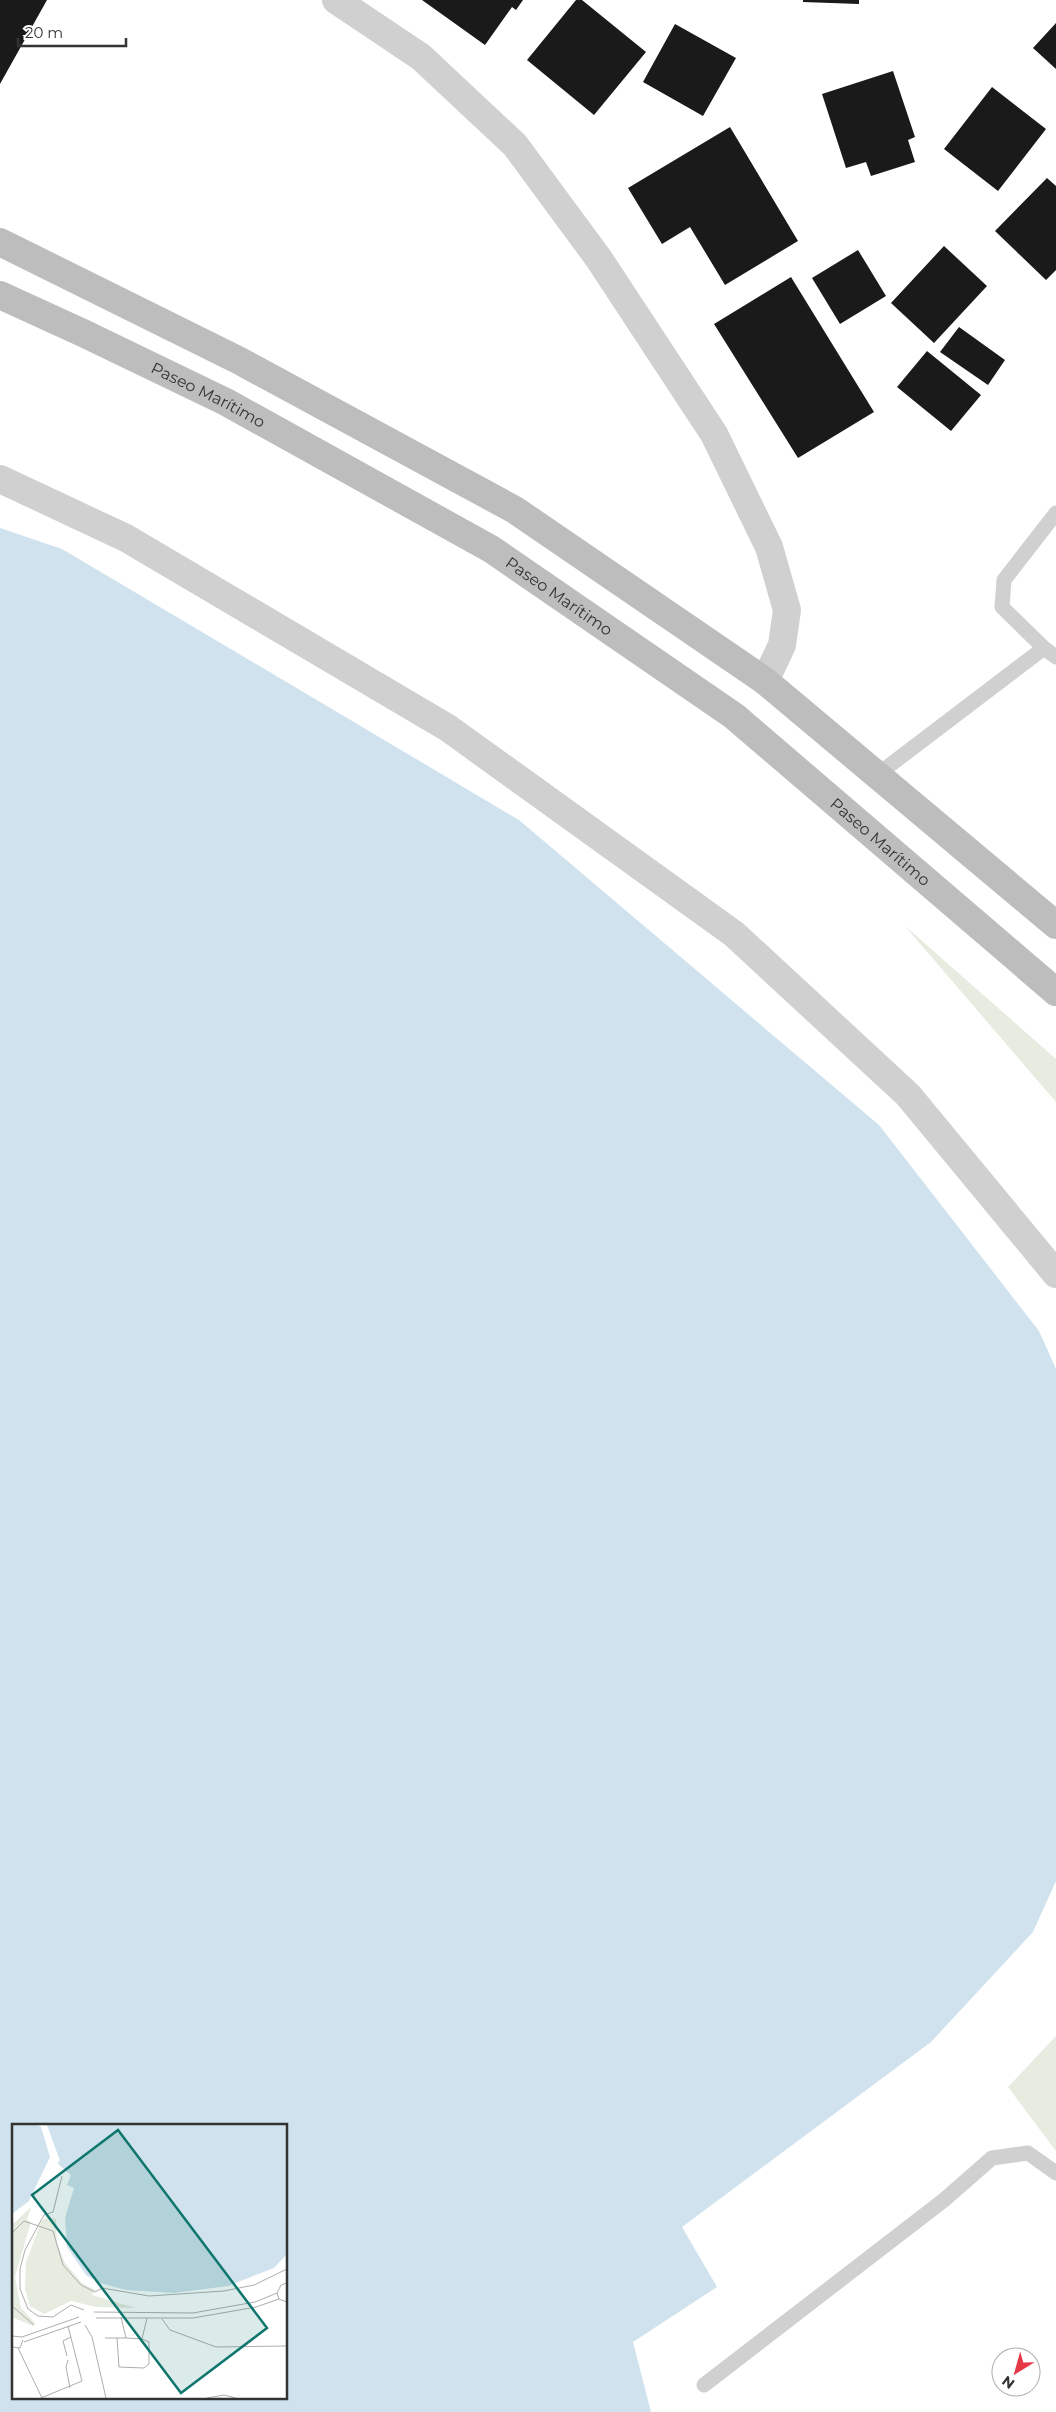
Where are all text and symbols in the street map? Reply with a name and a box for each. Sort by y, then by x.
scale bar [18,15,125,47]
text: 20 m [25,23,63,42]
street label: Paseo Marítimo [148,358,269,431]
street label: Paseo Marítimo [502,553,616,639]
street label: Paseo Marítimo [827,794,934,890]
inset map [12,2124,288,2400]
north arrow [991,2347,1041,2397]
text: N [998,2372,1018,2393]

